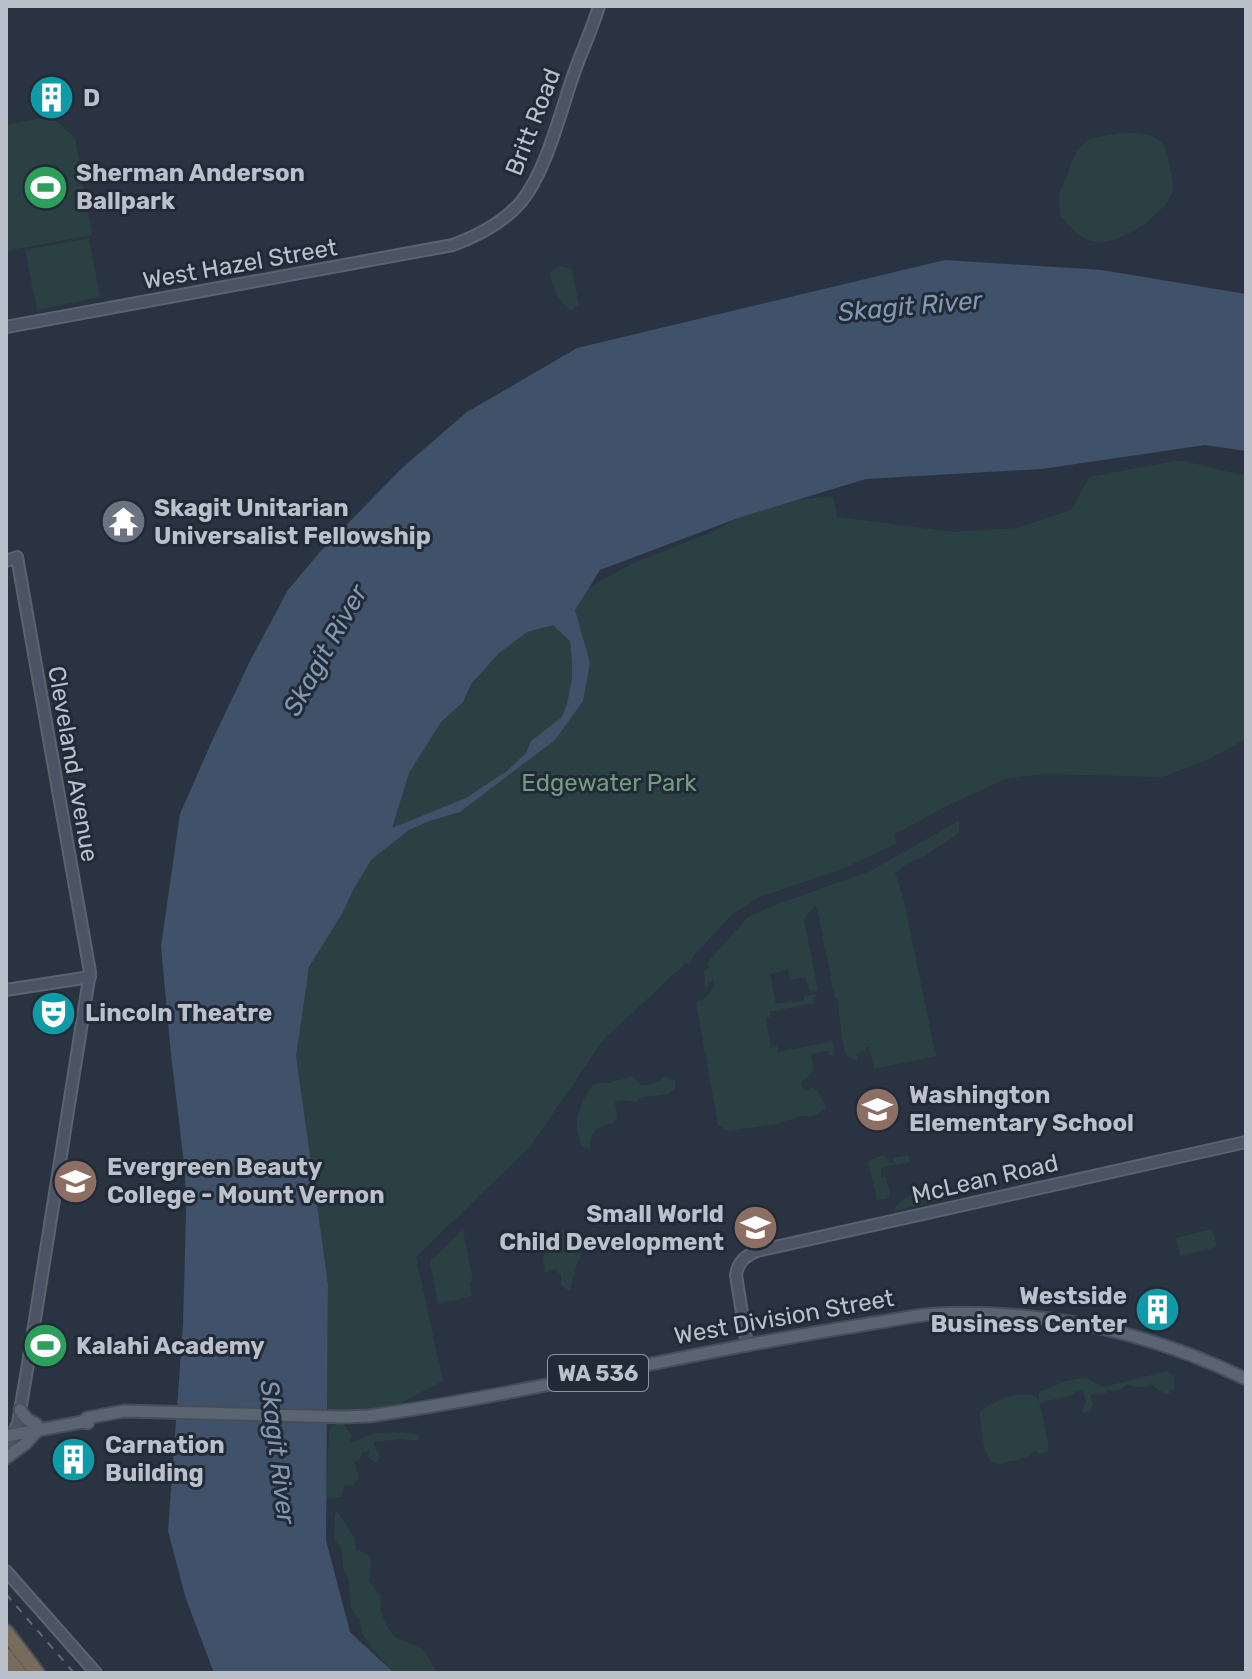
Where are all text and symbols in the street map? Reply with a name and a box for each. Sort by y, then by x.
street label: Britt Road [500,64,566,180]
building icon: D [28,74,76,122]
place label: D [83,84,100,112]
place label: Sherman Anderson Ballpark [76,159,305,215]
sports icon: Sherman Anderson Ballpark [21,163,69,211]
street label: West Hazel Street [141,233,339,295]
water label: Skagit River [837,285,985,328]
place label: Skagit Unitarian Universalist Fellowship [154,494,431,550]
temple icon: Skagit Unitarian Universalist Fellowship [99,498,147,546]
water label: Skagit River [277,579,375,721]
street label: Cleveland Avenue [42,664,104,864]
park label: Edgewater Park [521,769,697,797]
theatre icon: Lincoln Theatre [30,989,78,1037]
place label: Lincoln Theatre [85,999,272,1027]
place label: Washington Elementary School [909,1081,1134,1137]
school or university icon: Washington Elementary School [854,1085,902,1133]
street label: McLean Road [909,1149,1061,1209]
place label: Evergreen Beauty College - Mount Vernon [107,1153,385,1209]
school or university icon: Evergreen Beauty College - Mount Vernon [52,1157,100,1205]
place label: Small World Child Development [499,1200,724,1256]
school or university icon: Small World Child Development [731,1204,779,1252]
place label: Westside Business Center [930,1282,1127,1338]
street label: West Division Street [672,1284,896,1350]
building icon: Westside Business Center [1134,1286,1182,1334]
sports icon: Kalahi Academy [21,1322,69,1370]
place label: Kalahi Academy [76,1332,265,1360]
road number: WA 536 [548,1355,648,1391]
water label: Skagit River [253,1378,302,1527]
place label: Carnation Building [105,1431,225,1487]
building icon: Carnation Building [50,1435,98,1483]

